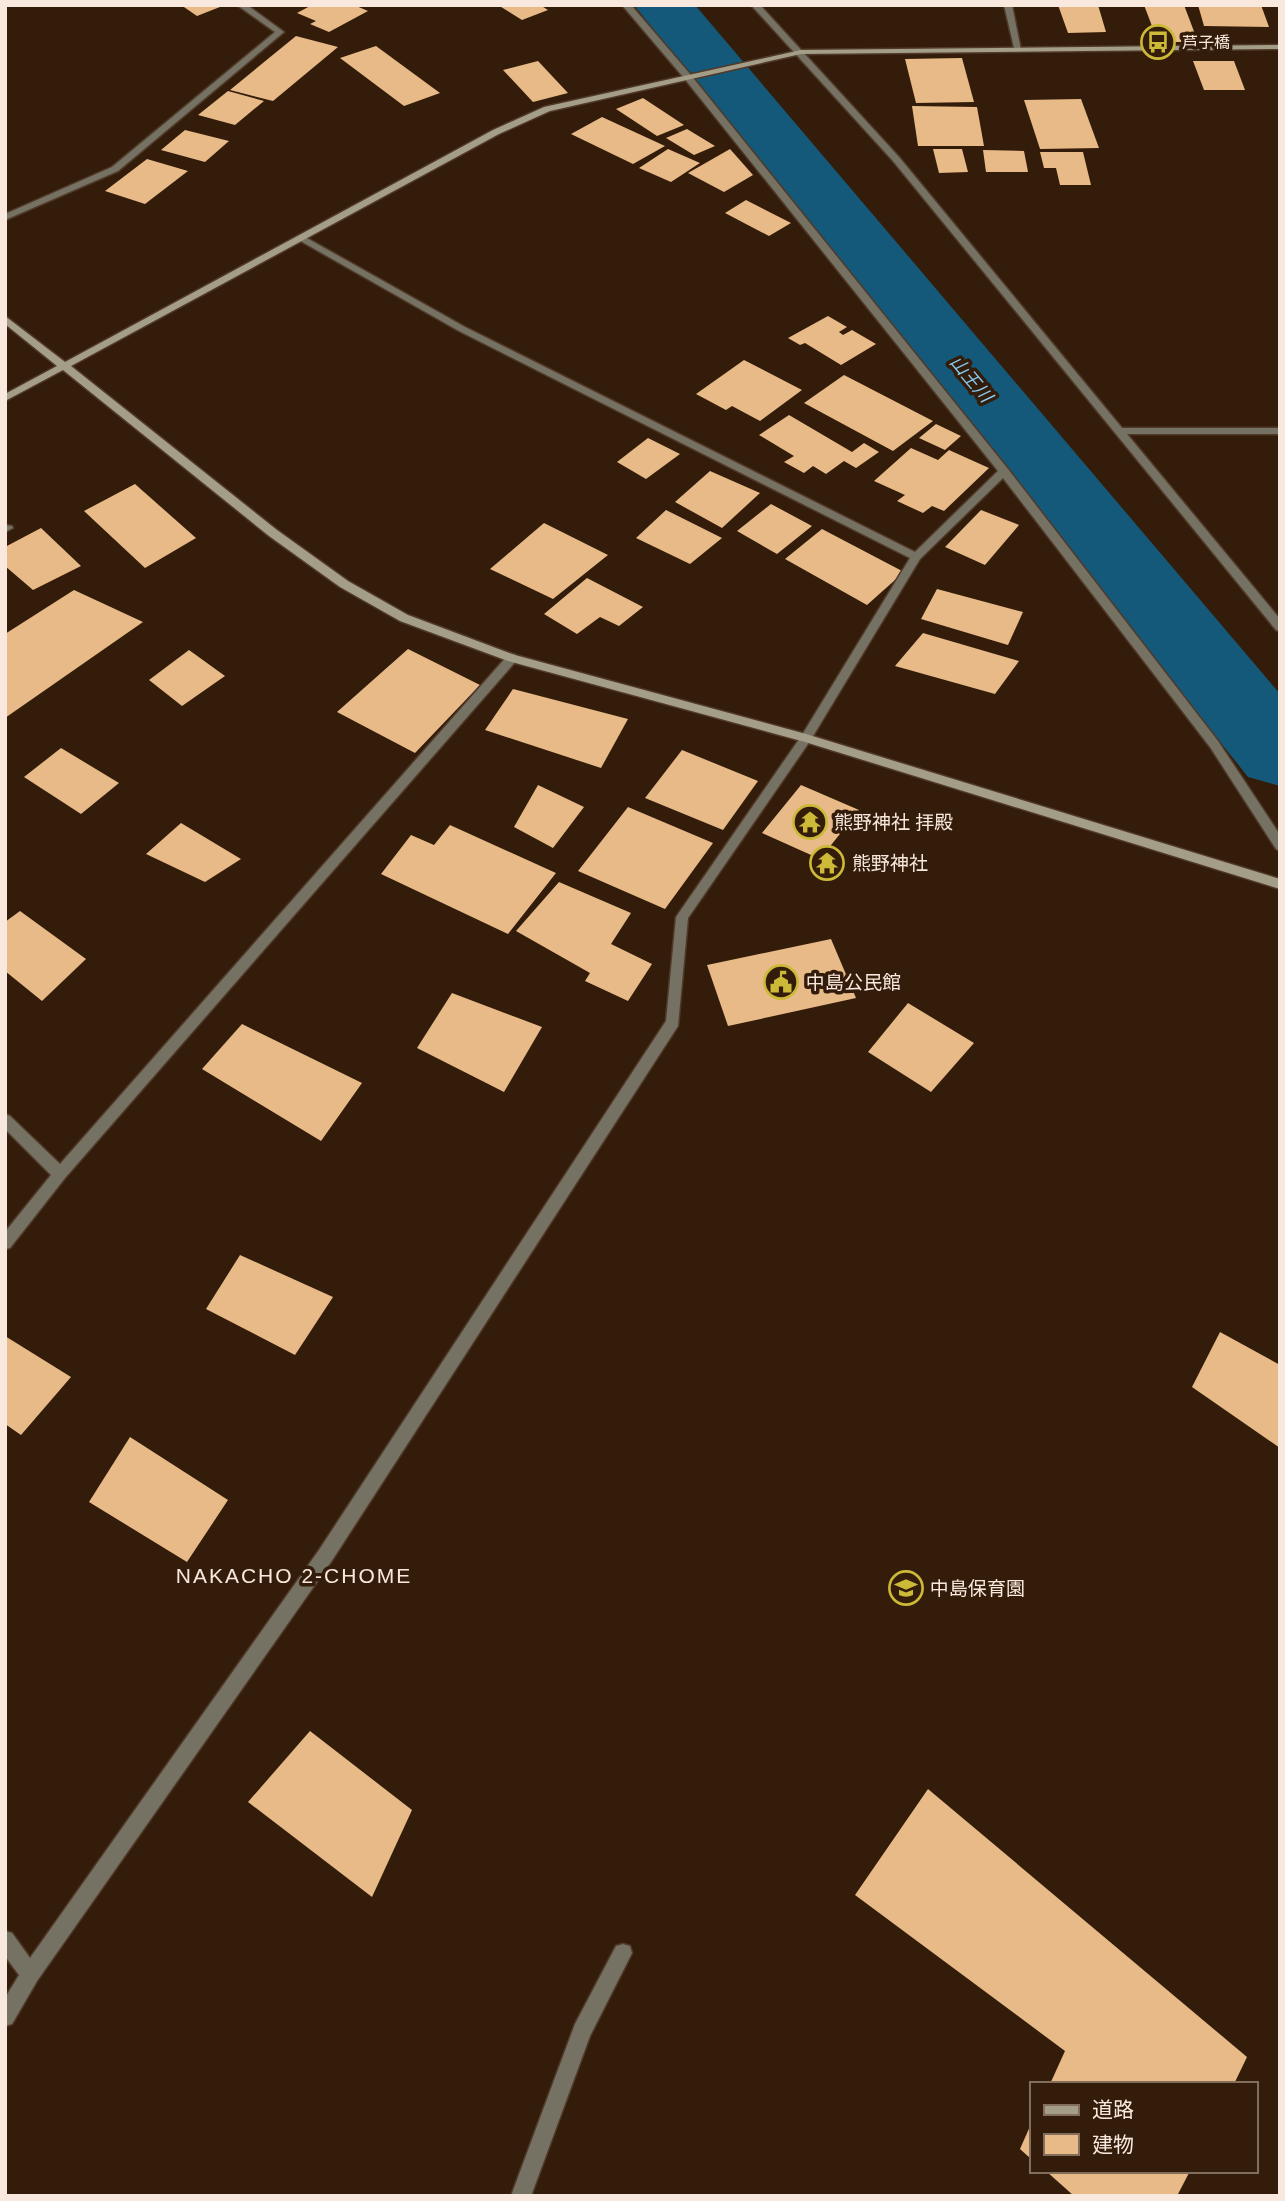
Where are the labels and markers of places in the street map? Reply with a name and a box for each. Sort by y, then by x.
bus stop icon: 芦子橋 [1139,23,1177,61]
place label: 芦子橋 [1182,34,1230,51]
temple icon: 熊野神社 拝殿 [791,803,829,841]
place label: 熊野神社 拝殿 [834,812,953,833]
temple icon: 熊野神社 [808,844,846,882]
place label: 熊野神社 [852,853,928,874]
public building icon: 中島公民館 [762,963,800,1001]
place label: 中島公民館 [806,972,901,993]
school or university icon: 中島保育園 [887,1569,925,1607]
place label: 中島保育園 [930,1578,1025,1599]

